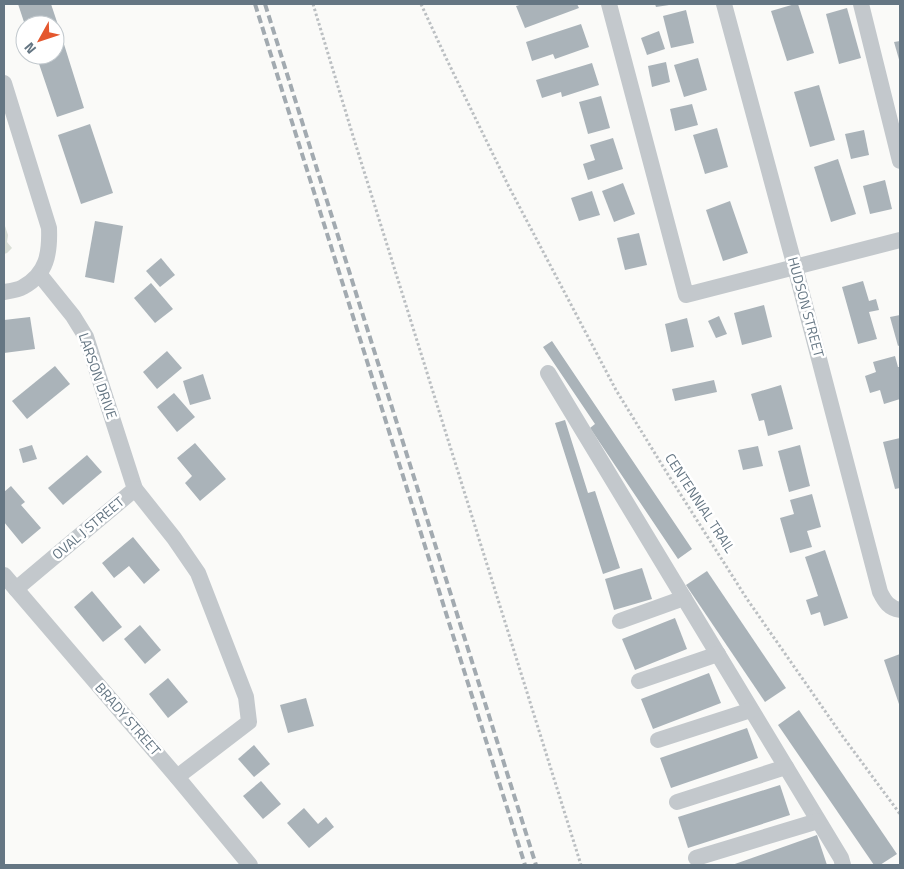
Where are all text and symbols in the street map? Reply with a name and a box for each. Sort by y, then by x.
north arrow [15,15,65,65]
text: N [18,38,41,59]
street label: HUDSON STREET [783,254,830,360]
street label: LARSON DRIVE [74,330,123,422]
street label: CENTENNIAL TRAIL [660,449,741,557]
street label: OVAL J STREET [47,491,129,564]
street label: BRADY STREET [91,677,167,760]

